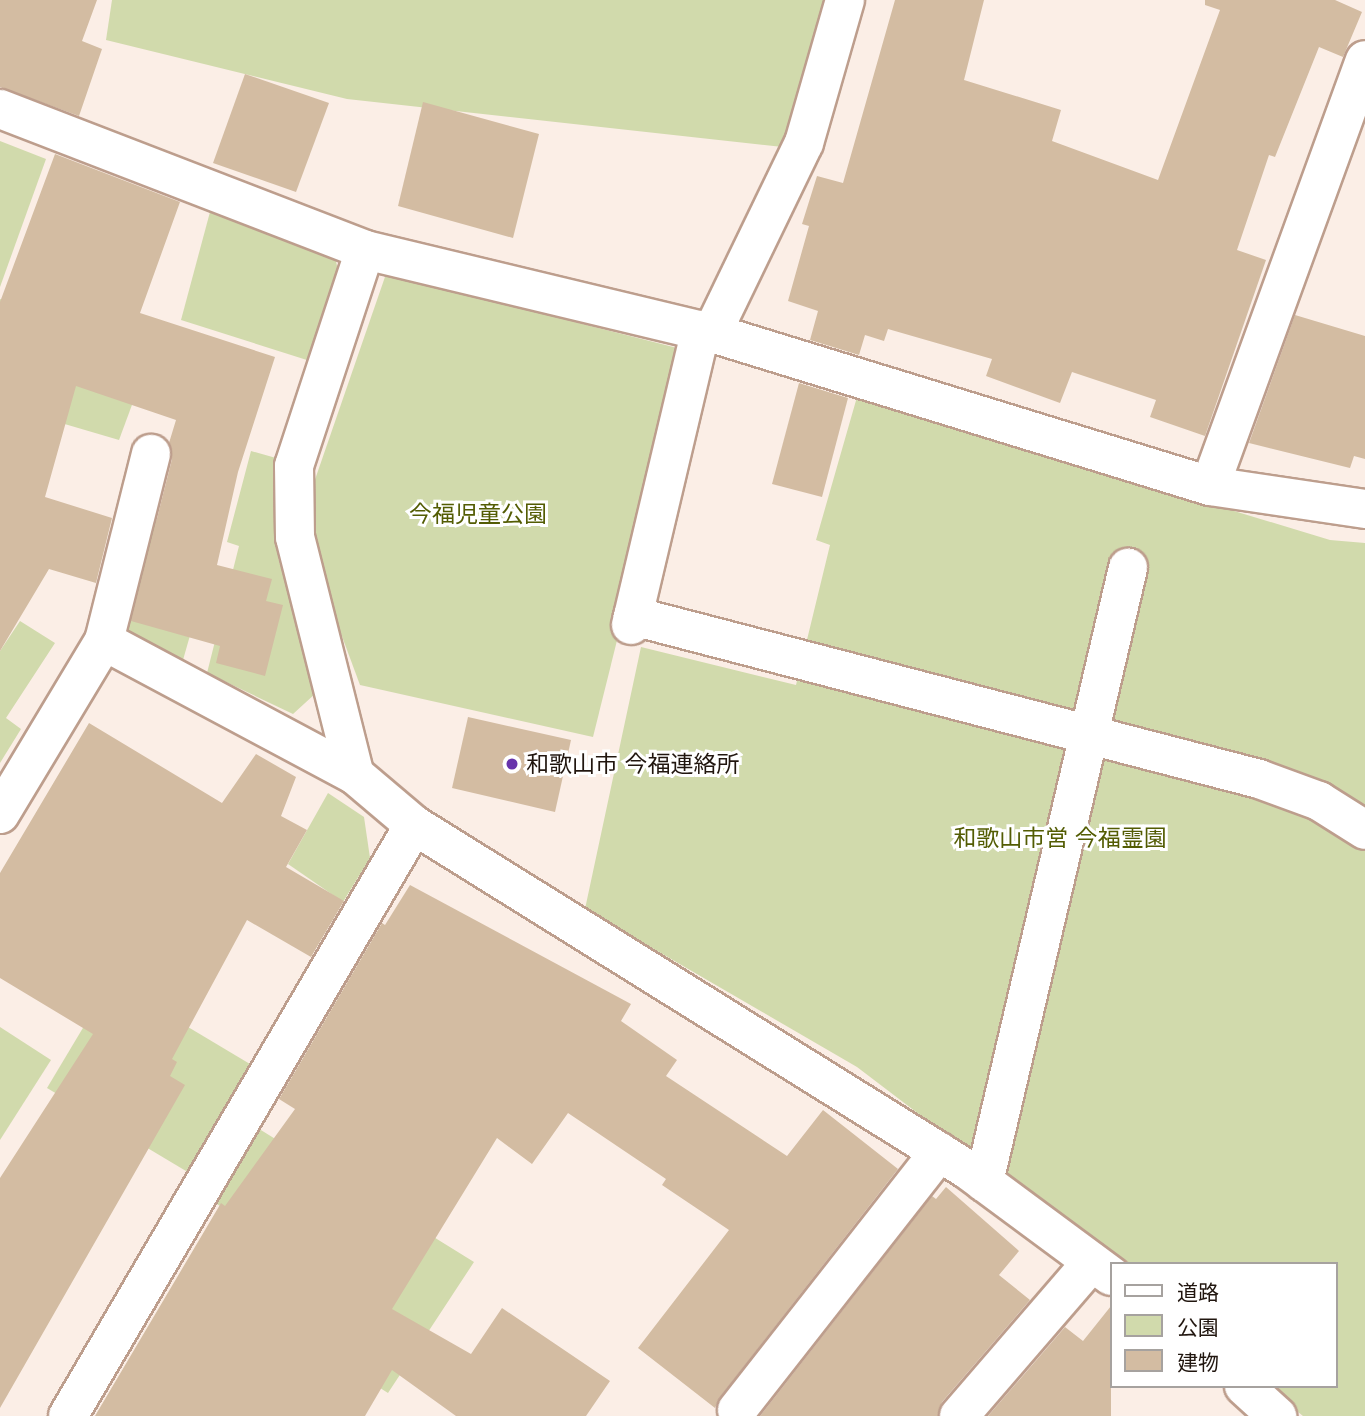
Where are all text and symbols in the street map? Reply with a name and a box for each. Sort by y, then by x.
park label: 今福児童公園 [409,500,547,528]
place label: 和歌山市 今福連絡所 [526,750,739,778]
marker: 和歌山市 今福連絡所 [504,756,520,772]
park label: 和歌山市営 今福霊園 [953,824,1167,852]
legend [1110,1262,1337,1388]
text: 道路 [1177,1281,1219,1304]
text: 公園 [1177,1316,1219,1339]
text: 建物 [1177,1351,1219,1374]

